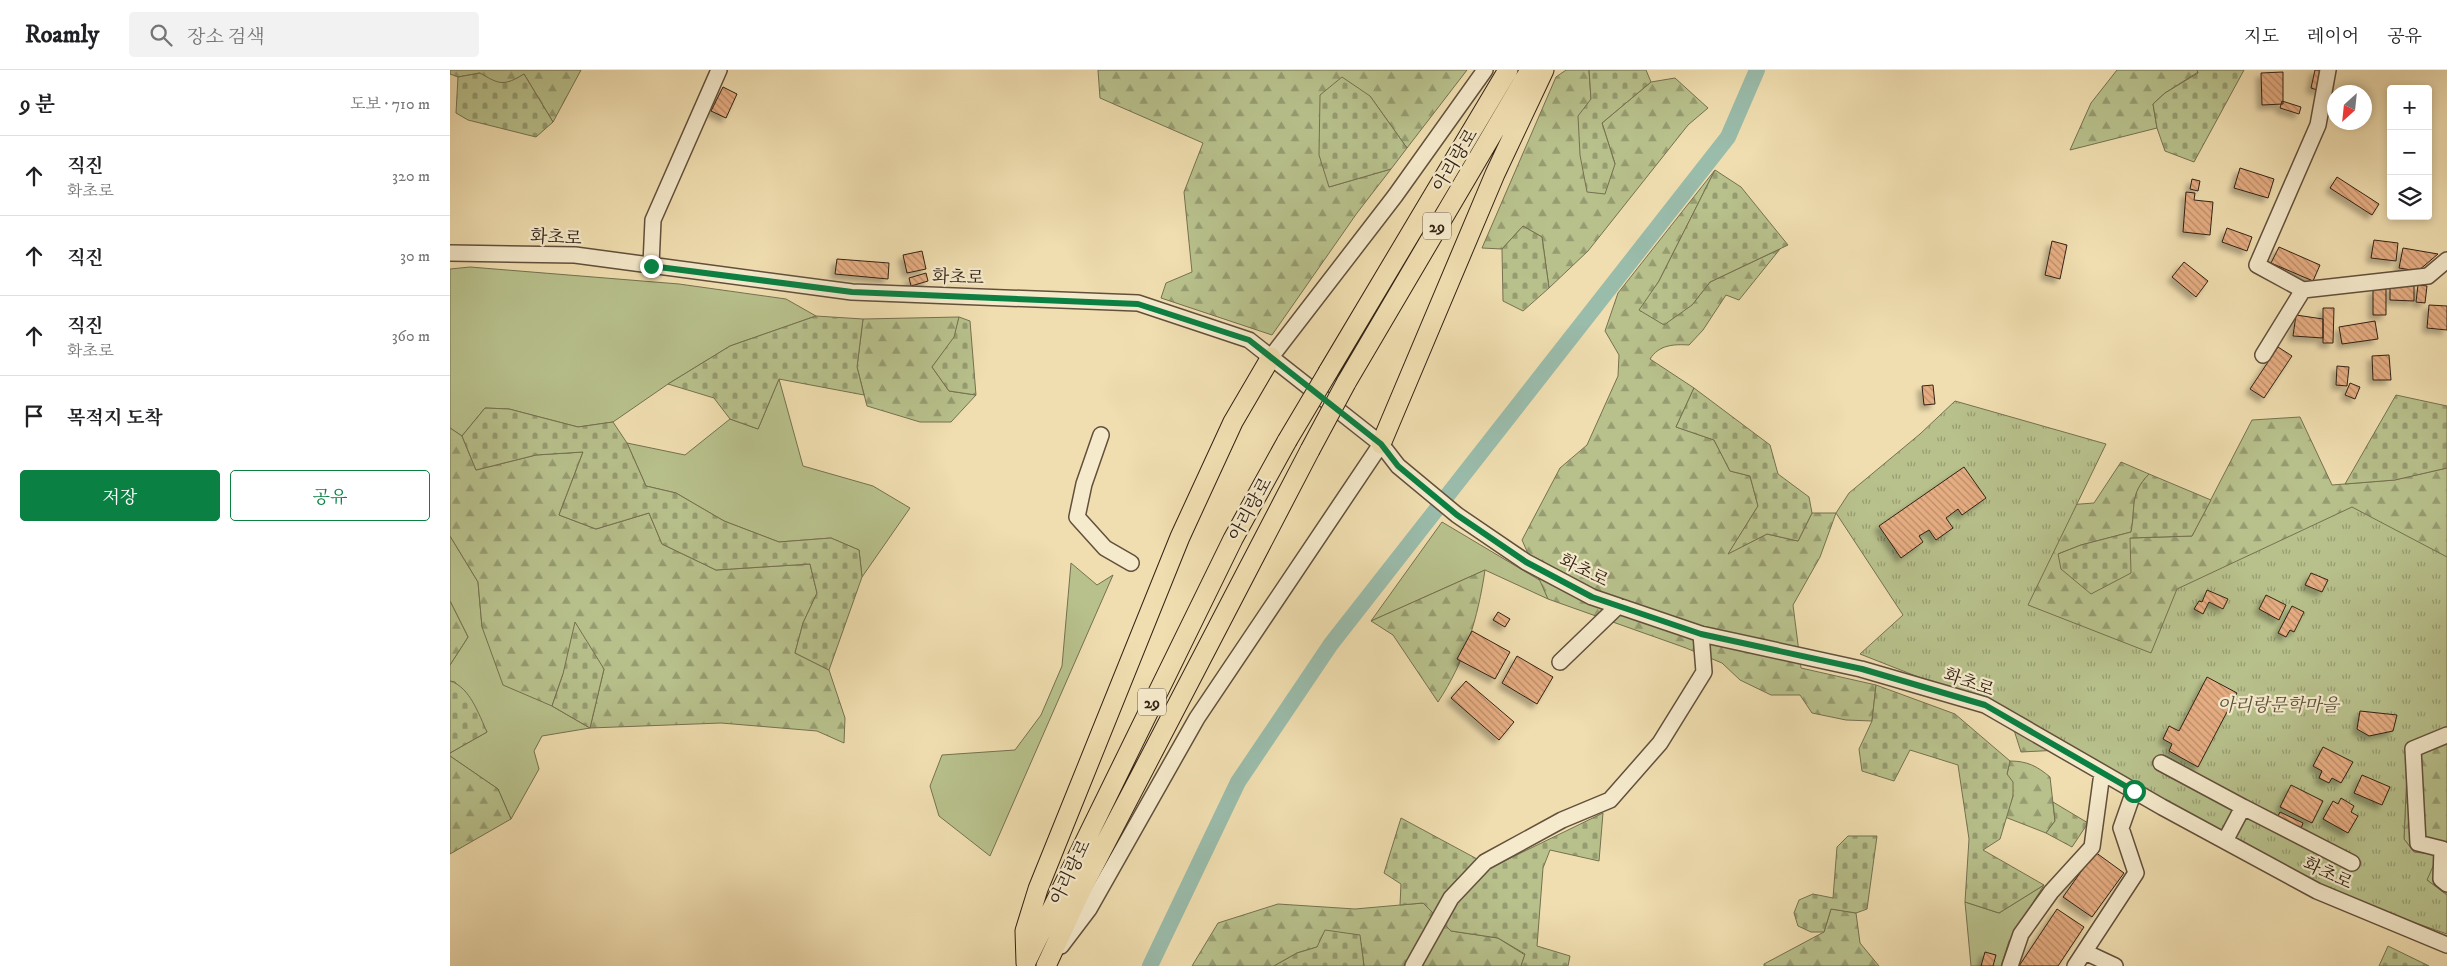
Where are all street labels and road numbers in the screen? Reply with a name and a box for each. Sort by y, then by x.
street label: 아리랑로 [1429,125,1483,196]
road number: 29 [1423,212,1451,240]
street label: 화초로 [529,226,583,250]
street label: 화초로 [932,266,984,290]
street label: 아리랑로 [1224,474,1277,545]
street label: 화초로 [1555,550,1612,592]
street label: 화초로 [1940,664,1997,702]
road number: 29 [1138,688,1166,716]
street label: 아리랑로 [1046,836,1096,909]
street label: 화초로 [2299,853,2356,895]

